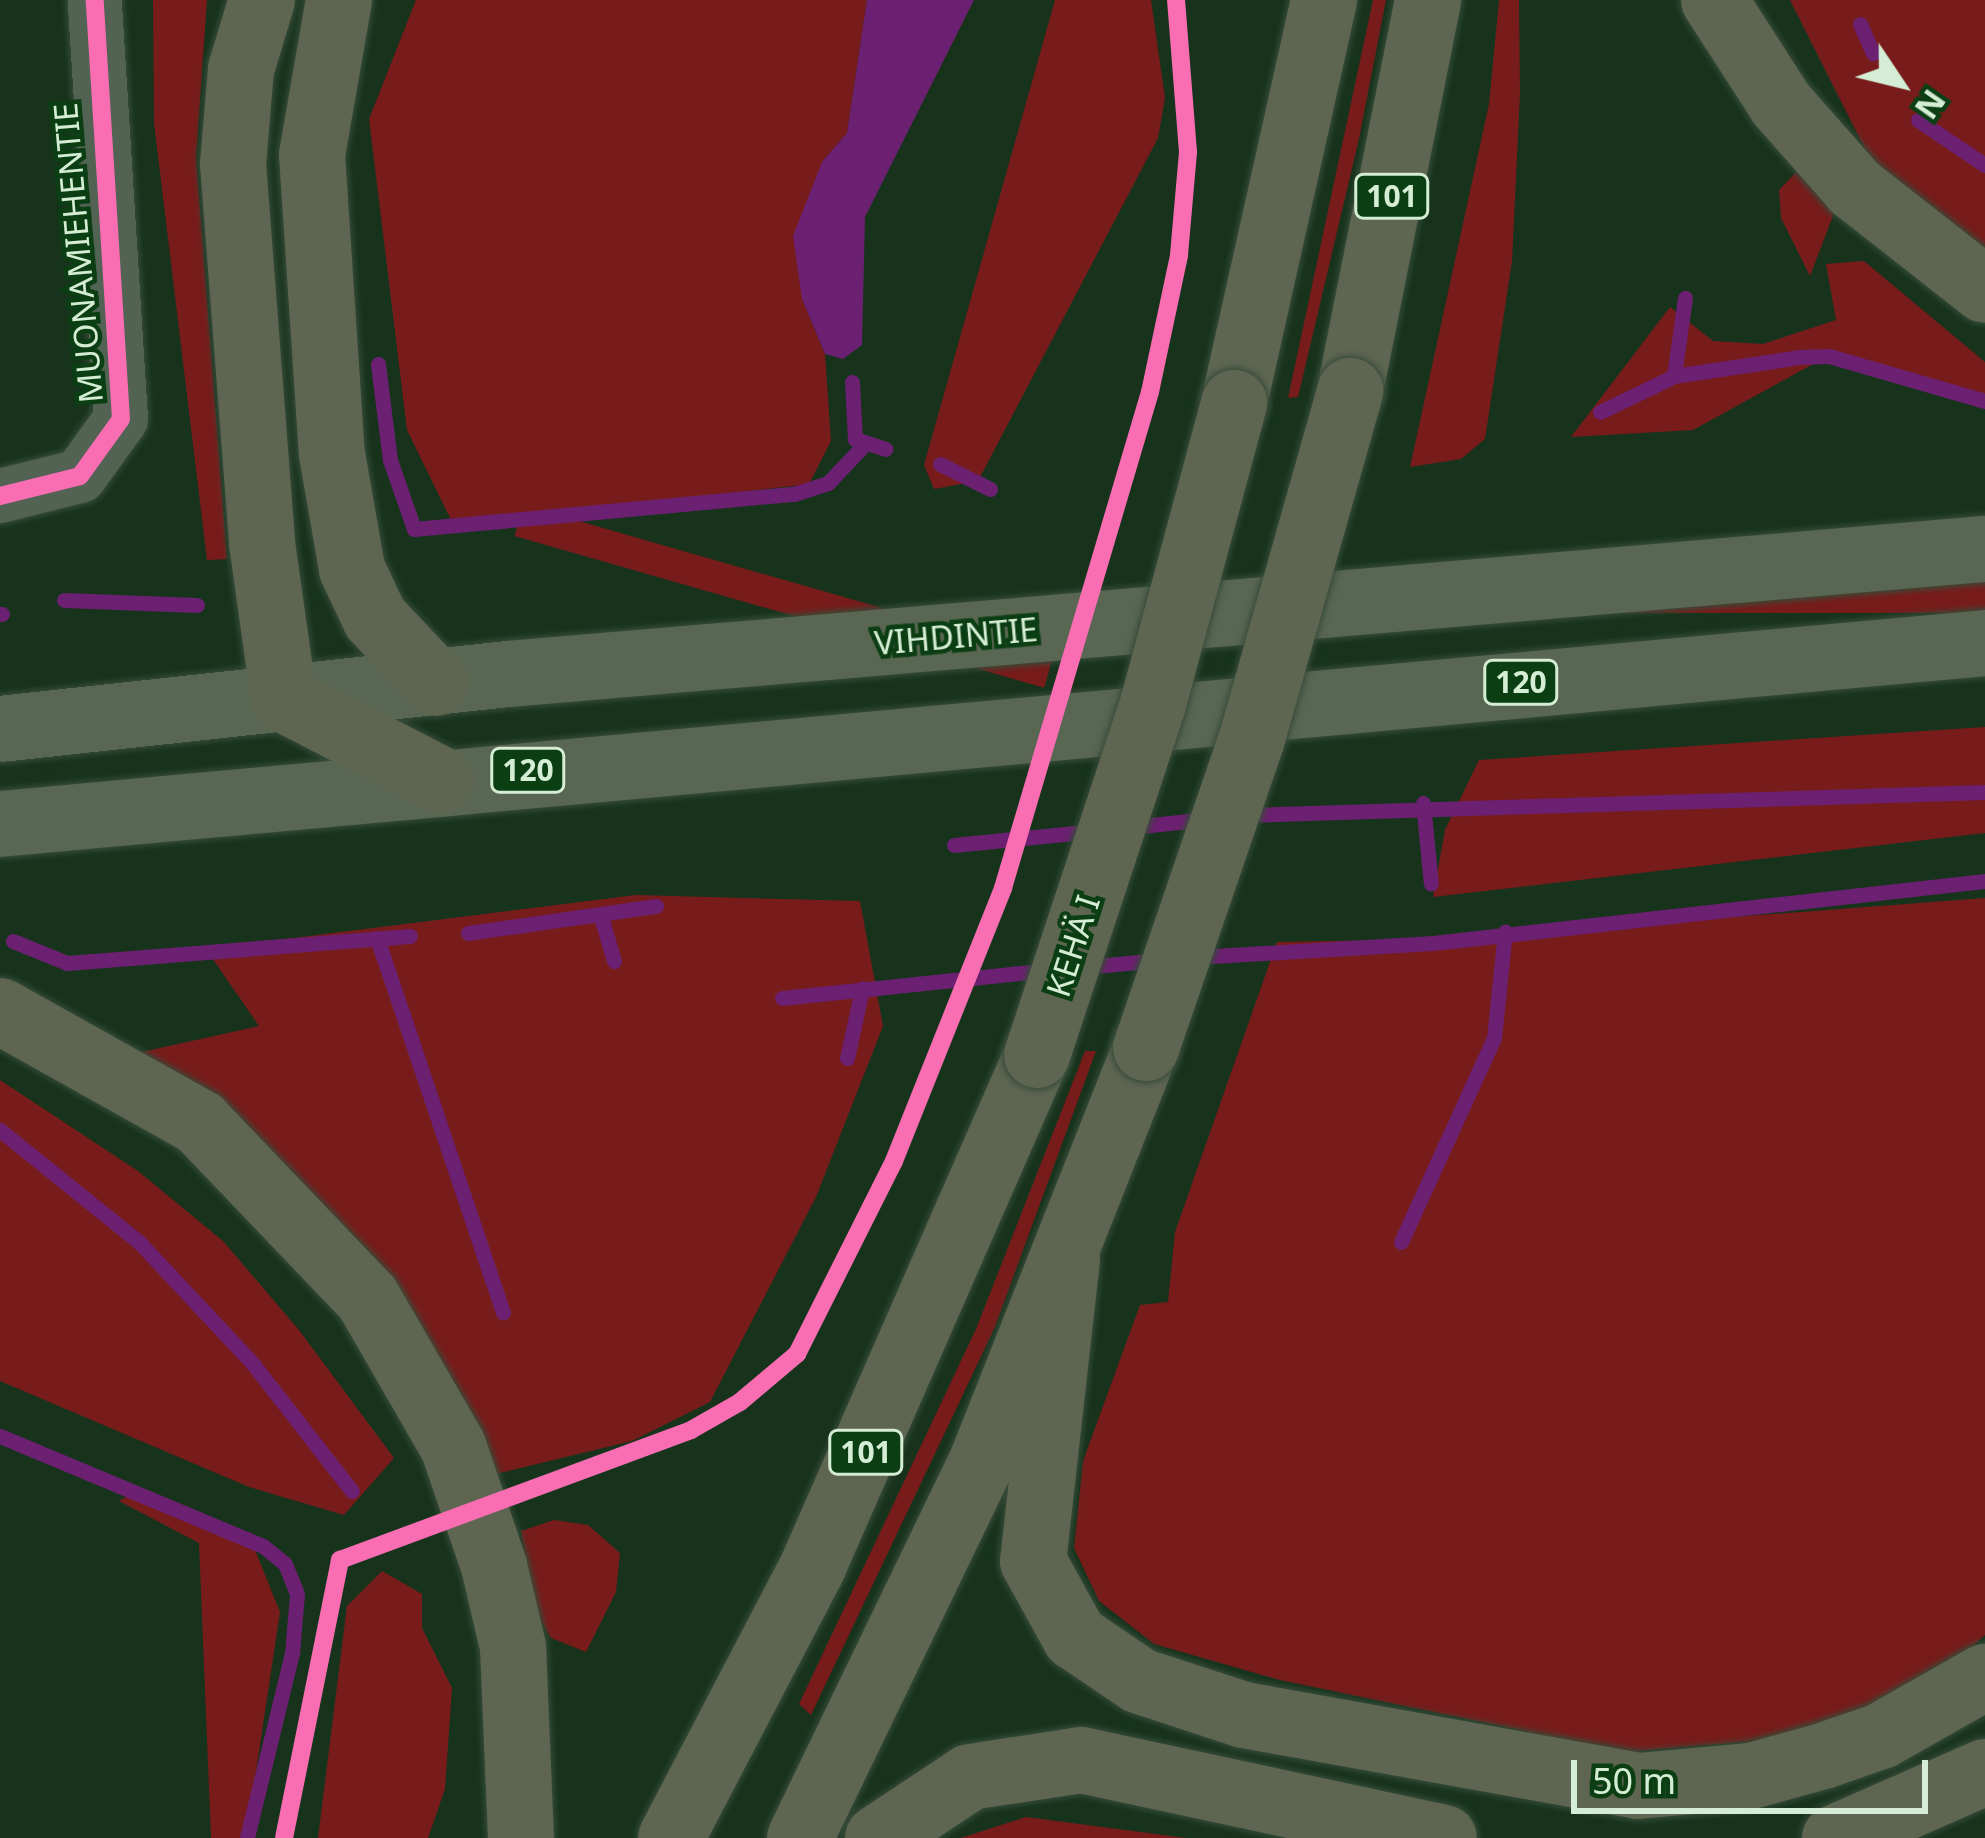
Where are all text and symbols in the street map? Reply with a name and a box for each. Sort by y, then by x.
north arrow [1841,24,1961,144]
text: N [1905,81,1957,129]
street label: MUONAMIEHENTIE [45,101,111,405]
road number: 101 [1353,172,1431,220]
street label: VIHDINTIE [873,609,1039,663]
road number: 120 [1482,658,1560,706]
road number: 120 [489,746,567,794]
street label: KEHÄ I [1038,890,1108,1002]
road number: 101 [827,1428,905,1476]
scale bar [1577,1736,1934,1810]
text: 50 m [1592,1756,1676,1805]

